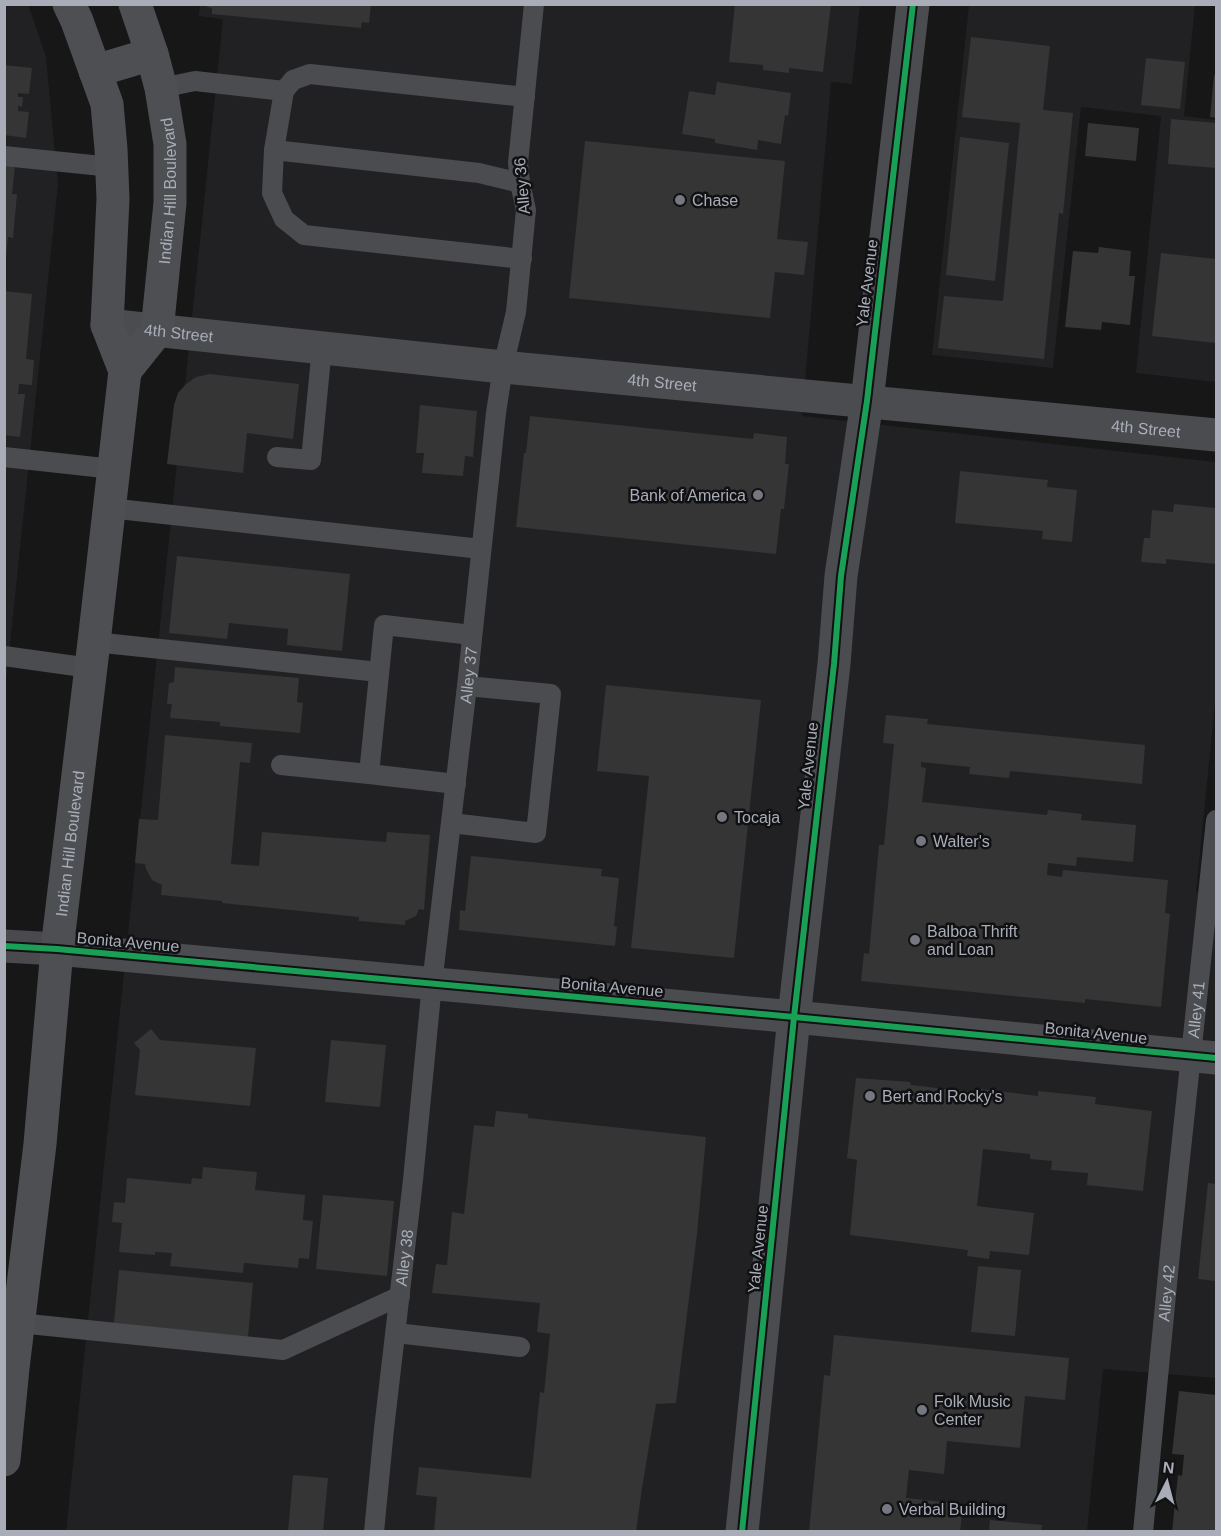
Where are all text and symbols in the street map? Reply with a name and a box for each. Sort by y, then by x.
street label: Indian Hill Boulevard [155,116,179,265]
street label: Alley 36 [511,157,533,215]
place label: Chase [692,192,738,209]
marker: Chase [673,193,687,207]
street label: Yale Avenue [853,238,881,328]
street label: 4th Street [143,320,215,345]
street label: 4th Street [627,370,698,394]
street label: 4th Street [1110,417,1182,440]
place label: Bank of America [630,487,746,504]
marker: Bank of America [751,488,765,502]
street label: Alley 37 [457,646,480,704]
street label: Yale Avenue [795,721,821,811]
street label: Indian Hill Boulevard [52,770,87,917]
place label: Tocaja [734,809,780,826]
marker: Tocaja [715,810,729,824]
place label: Walter's [933,833,990,850]
marker: Walter's [914,834,928,848]
place label: Balboa Thrift and Loan [927,923,1018,958]
street label: Bonita Avenue [76,929,180,955]
marker: Balboa Thrift and Loan [908,933,922,947]
street label: Bonita Avenue [560,974,664,1000]
street label: Alley 41 [1184,980,1207,1039]
street label: Bonita Avenue [1044,1019,1148,1047]
place label: Bert and Rocky's [882,1088,1002,1105]
marker: Bert and Rocky's [863,1089,877,1103]
street label: Yale Avenue [745,1204,771,1294]
street label: Alley 38 [392,1228,416,1287]
street label: Alley 42 [1155,1264,1177,1322]
place label: Folk Music Center [934,1393,1010,1428]
marker: Folk Music Center [915,1403,929,1417]
north arrow [1137,1452,1197,1512]
text: N [1162,1459,1175,1477]
place label: Verbal Building [899,1501,1006,1518]
marker: Verbal Building [880,1502,894,1516]

